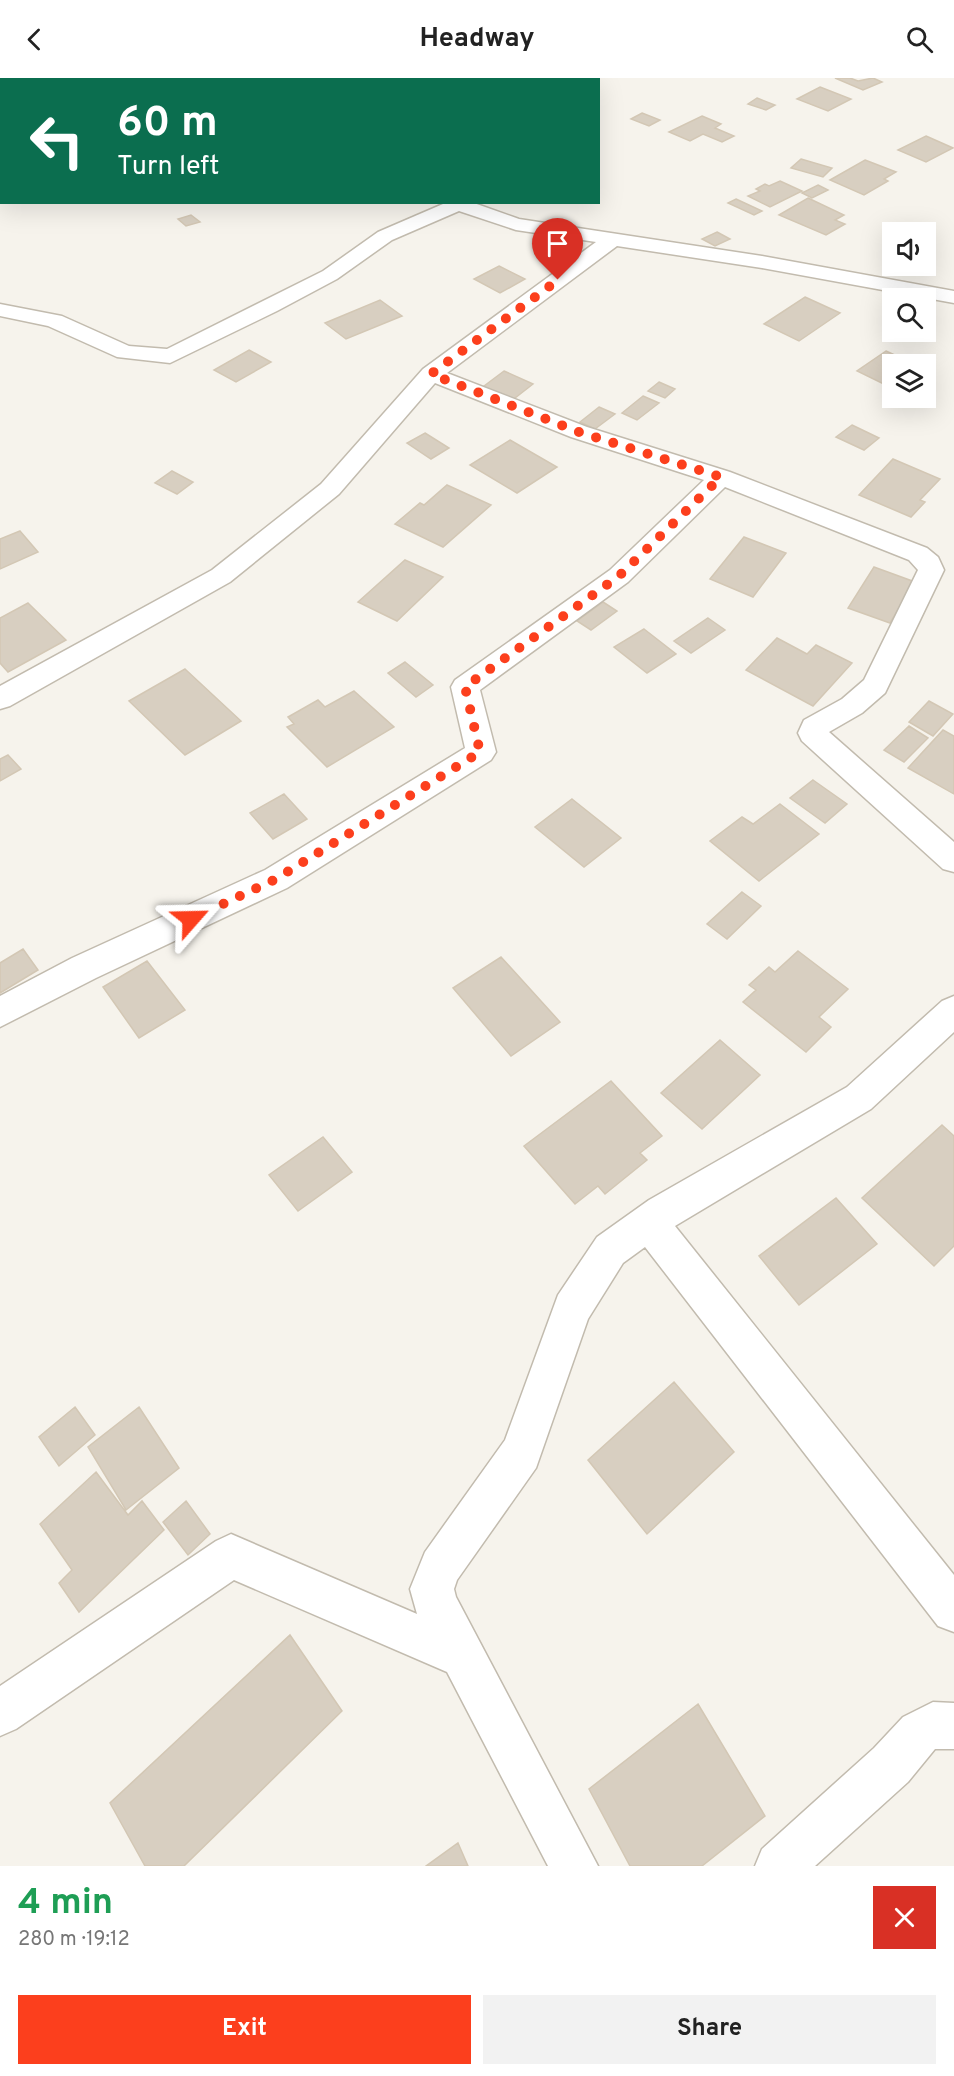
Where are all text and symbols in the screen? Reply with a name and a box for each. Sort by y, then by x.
text: Headway [419,22,535,56]
icon: back [18,23,51,56]
icon: search [903,23,936,56]
text: 60 m [117,98,218,151]
icon: left [18,102,96,180]
text: Turn left [117,150,219,184]
pin [532,218,583,280]
map controls [882,222,936,408]
button: sound [882,222,936,276]
icon: arrive [541,227,574,260]
button: search [882,288,936,342]
button: layers [882,354,936,408]
position arrow [159,887,223,951]
text: 4 min [18,1881,113,1927]
button: close [873,1886,936,1949]
text: 280 m · 19:12 [18,1927,130,1953]
button: Exit [18,1995,471,2064]
button: Share [483,1995,936,2064]

